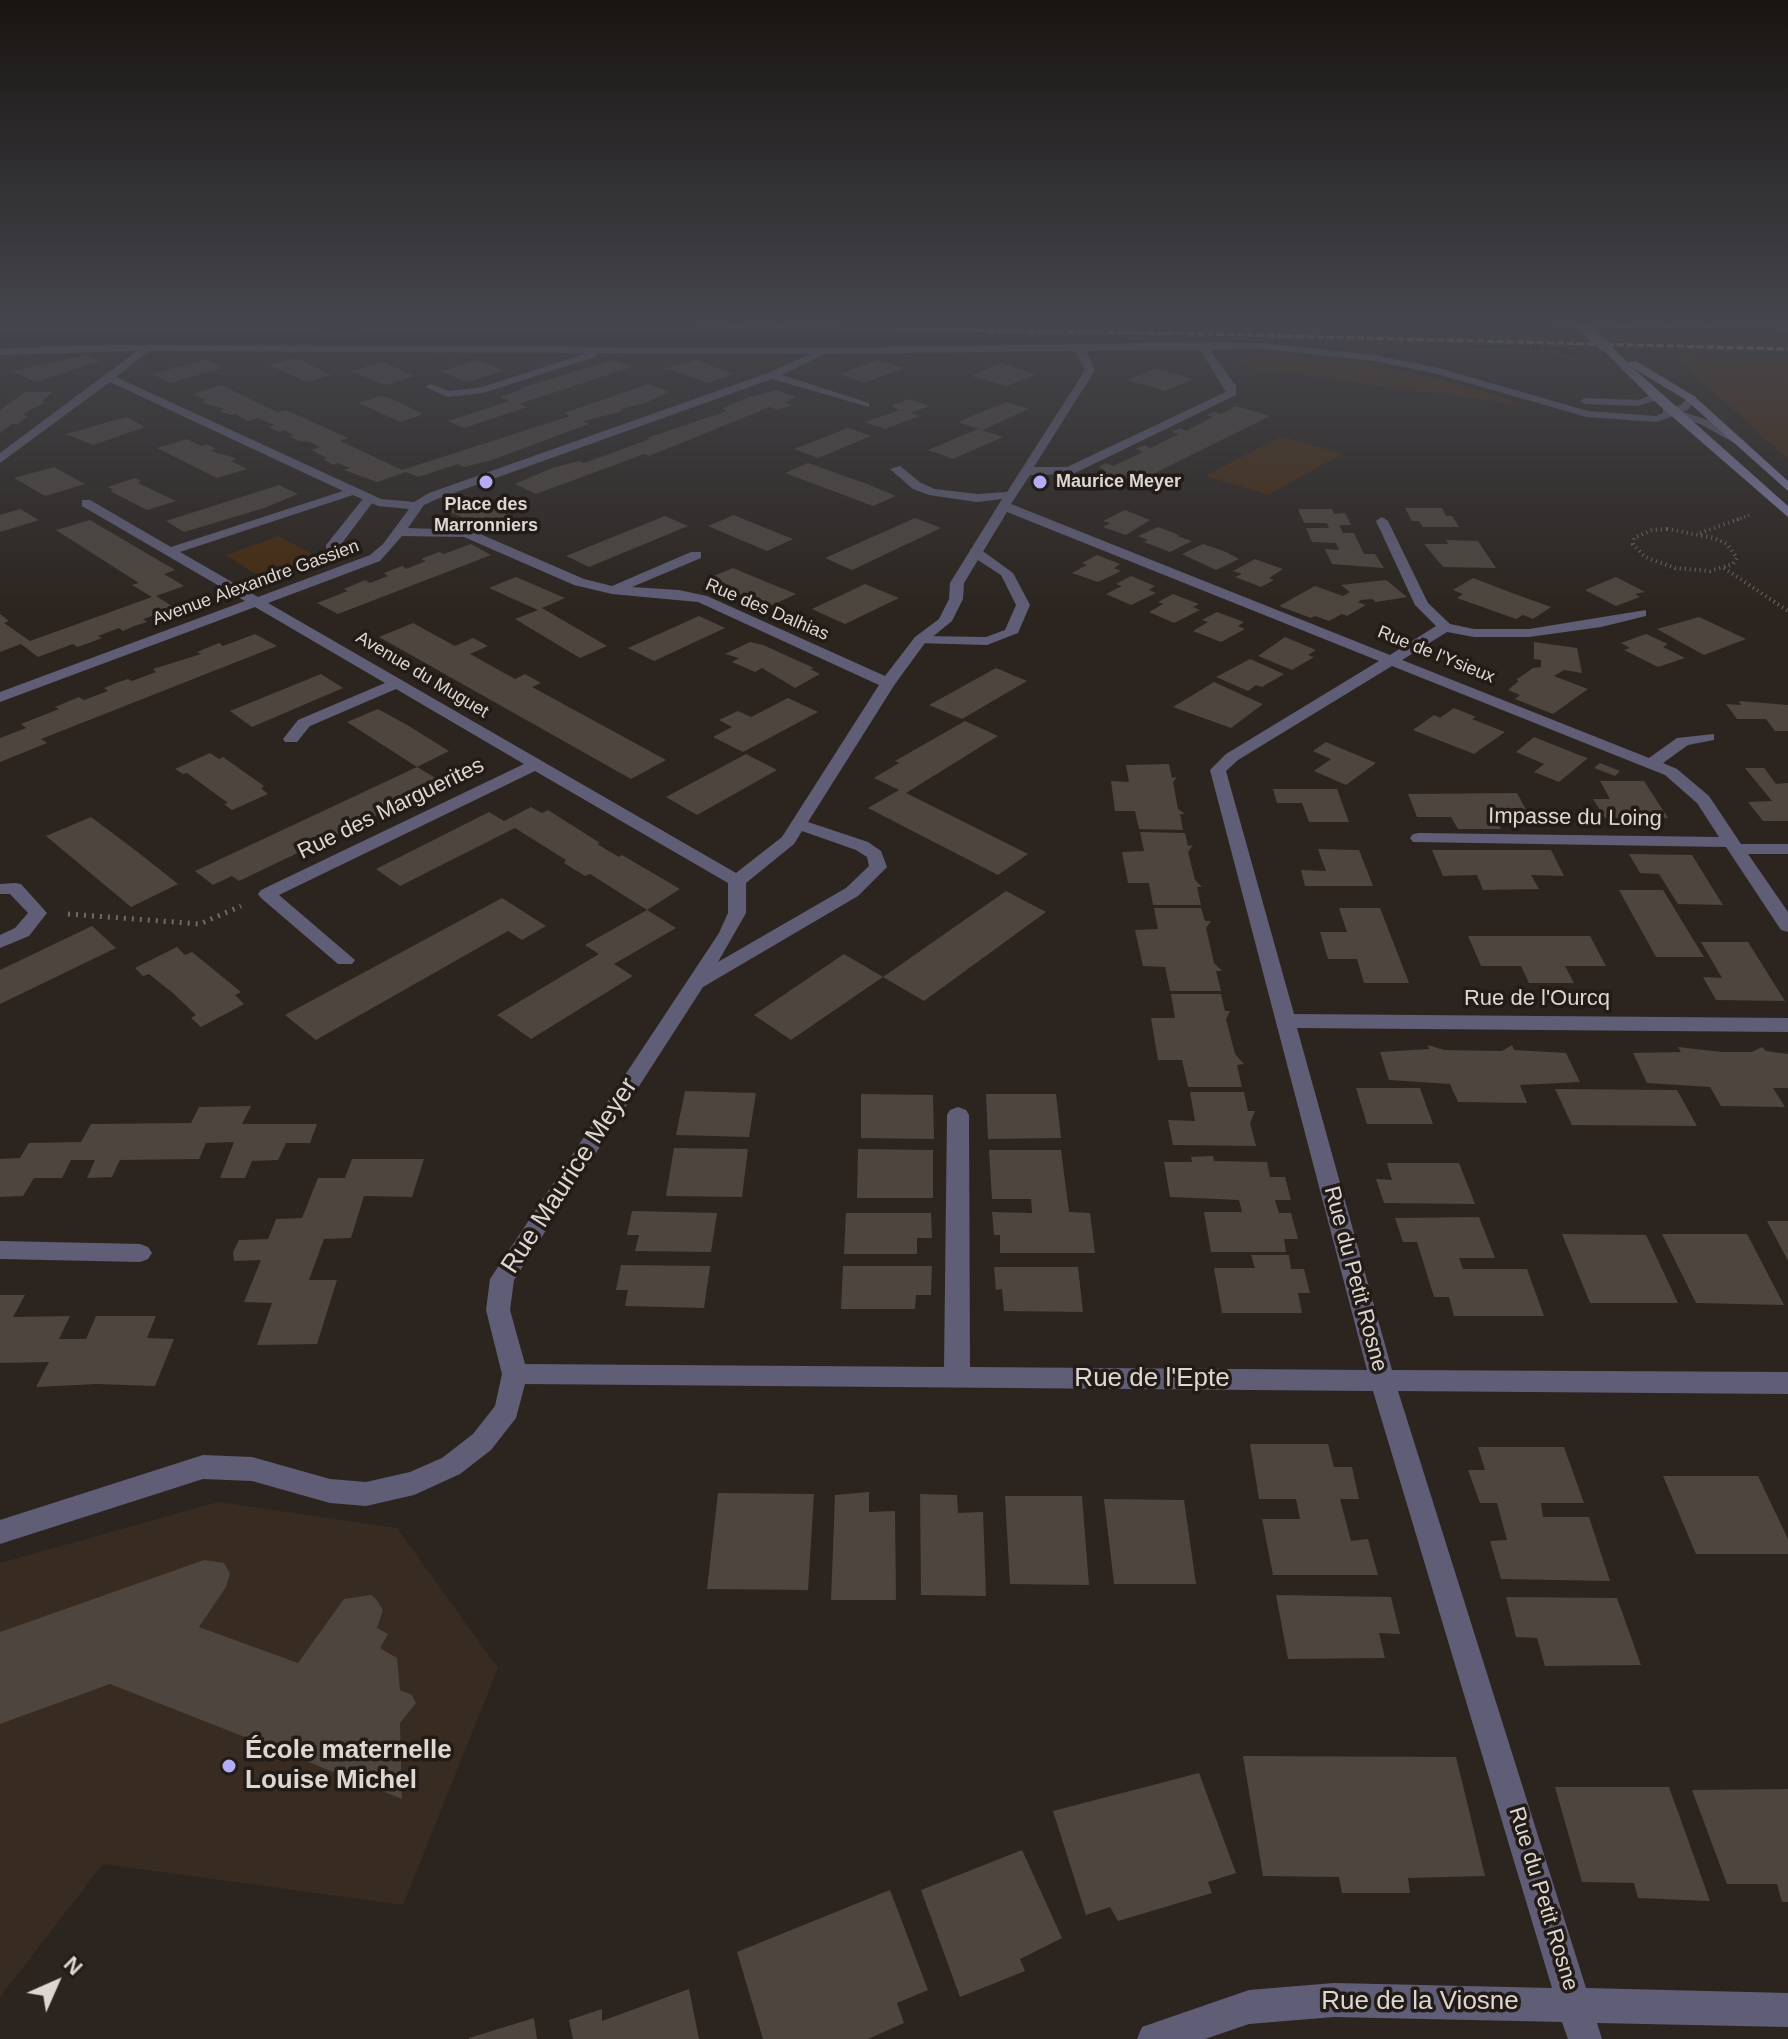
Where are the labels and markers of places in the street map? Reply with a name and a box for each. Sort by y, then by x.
place label: Maurice Meyer [1056,471,1181,493]
marker: Place des Marronniers [477,473,495,491]
marker: Maurice Meyer [1031,473,1049,491]
place label: Place des Marronniers [434,494,538,536]
place label: École maternelle Louise Michel [245,1735,452,1796]
marker: École maternelle Louise Michel [220,1757,238,1775]

